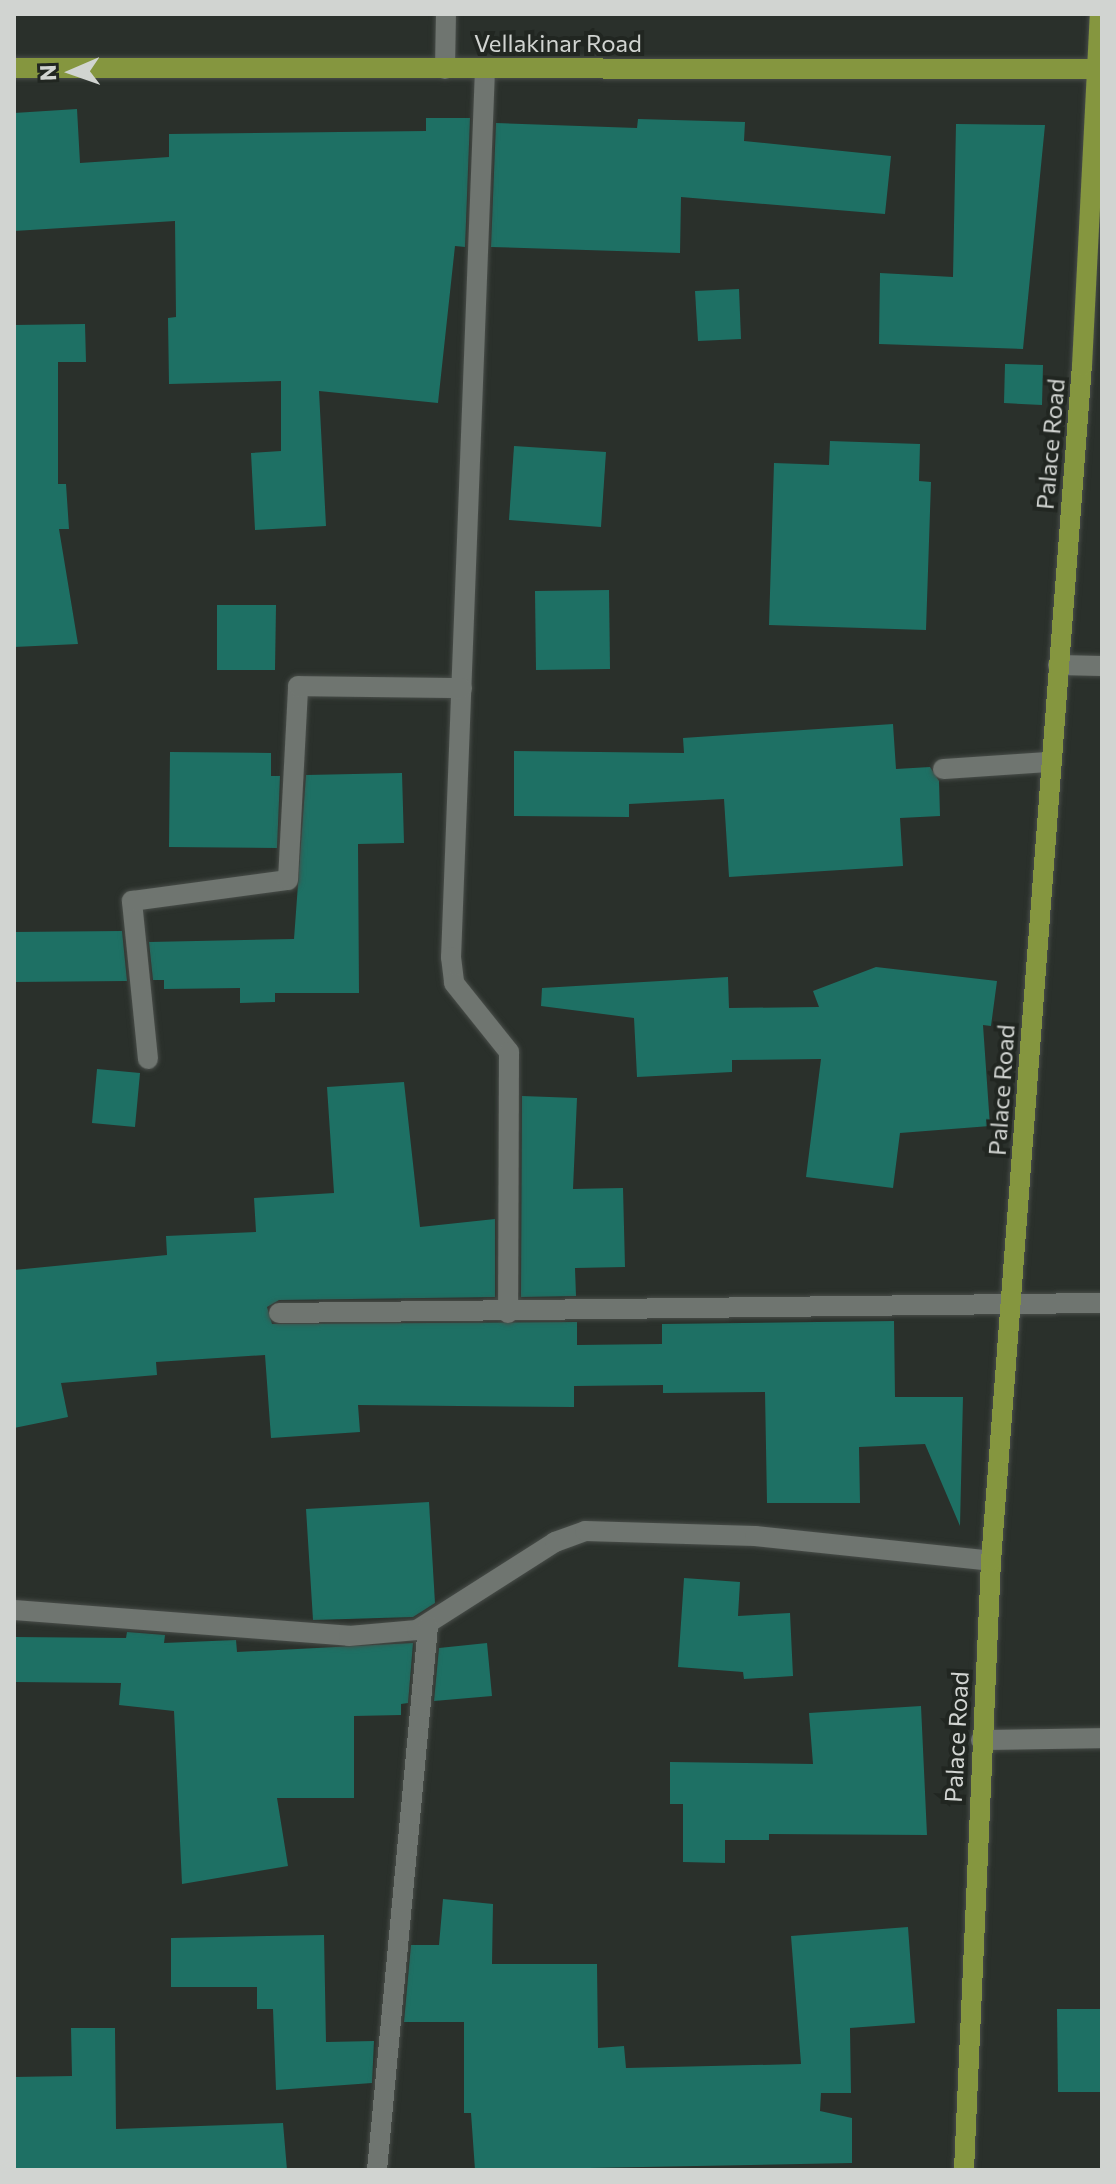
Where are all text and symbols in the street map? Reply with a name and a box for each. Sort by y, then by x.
street label: Vellakinar Road [474,29,642,57]
north arrow [32,32,112,112]
text: N [34,64,61,82]
street label: Palace Road [1030,377,1070,511]
street label: Palace Road [982,1023,1020,1157]
street label: Palace Road [938,1671,974,1803]

